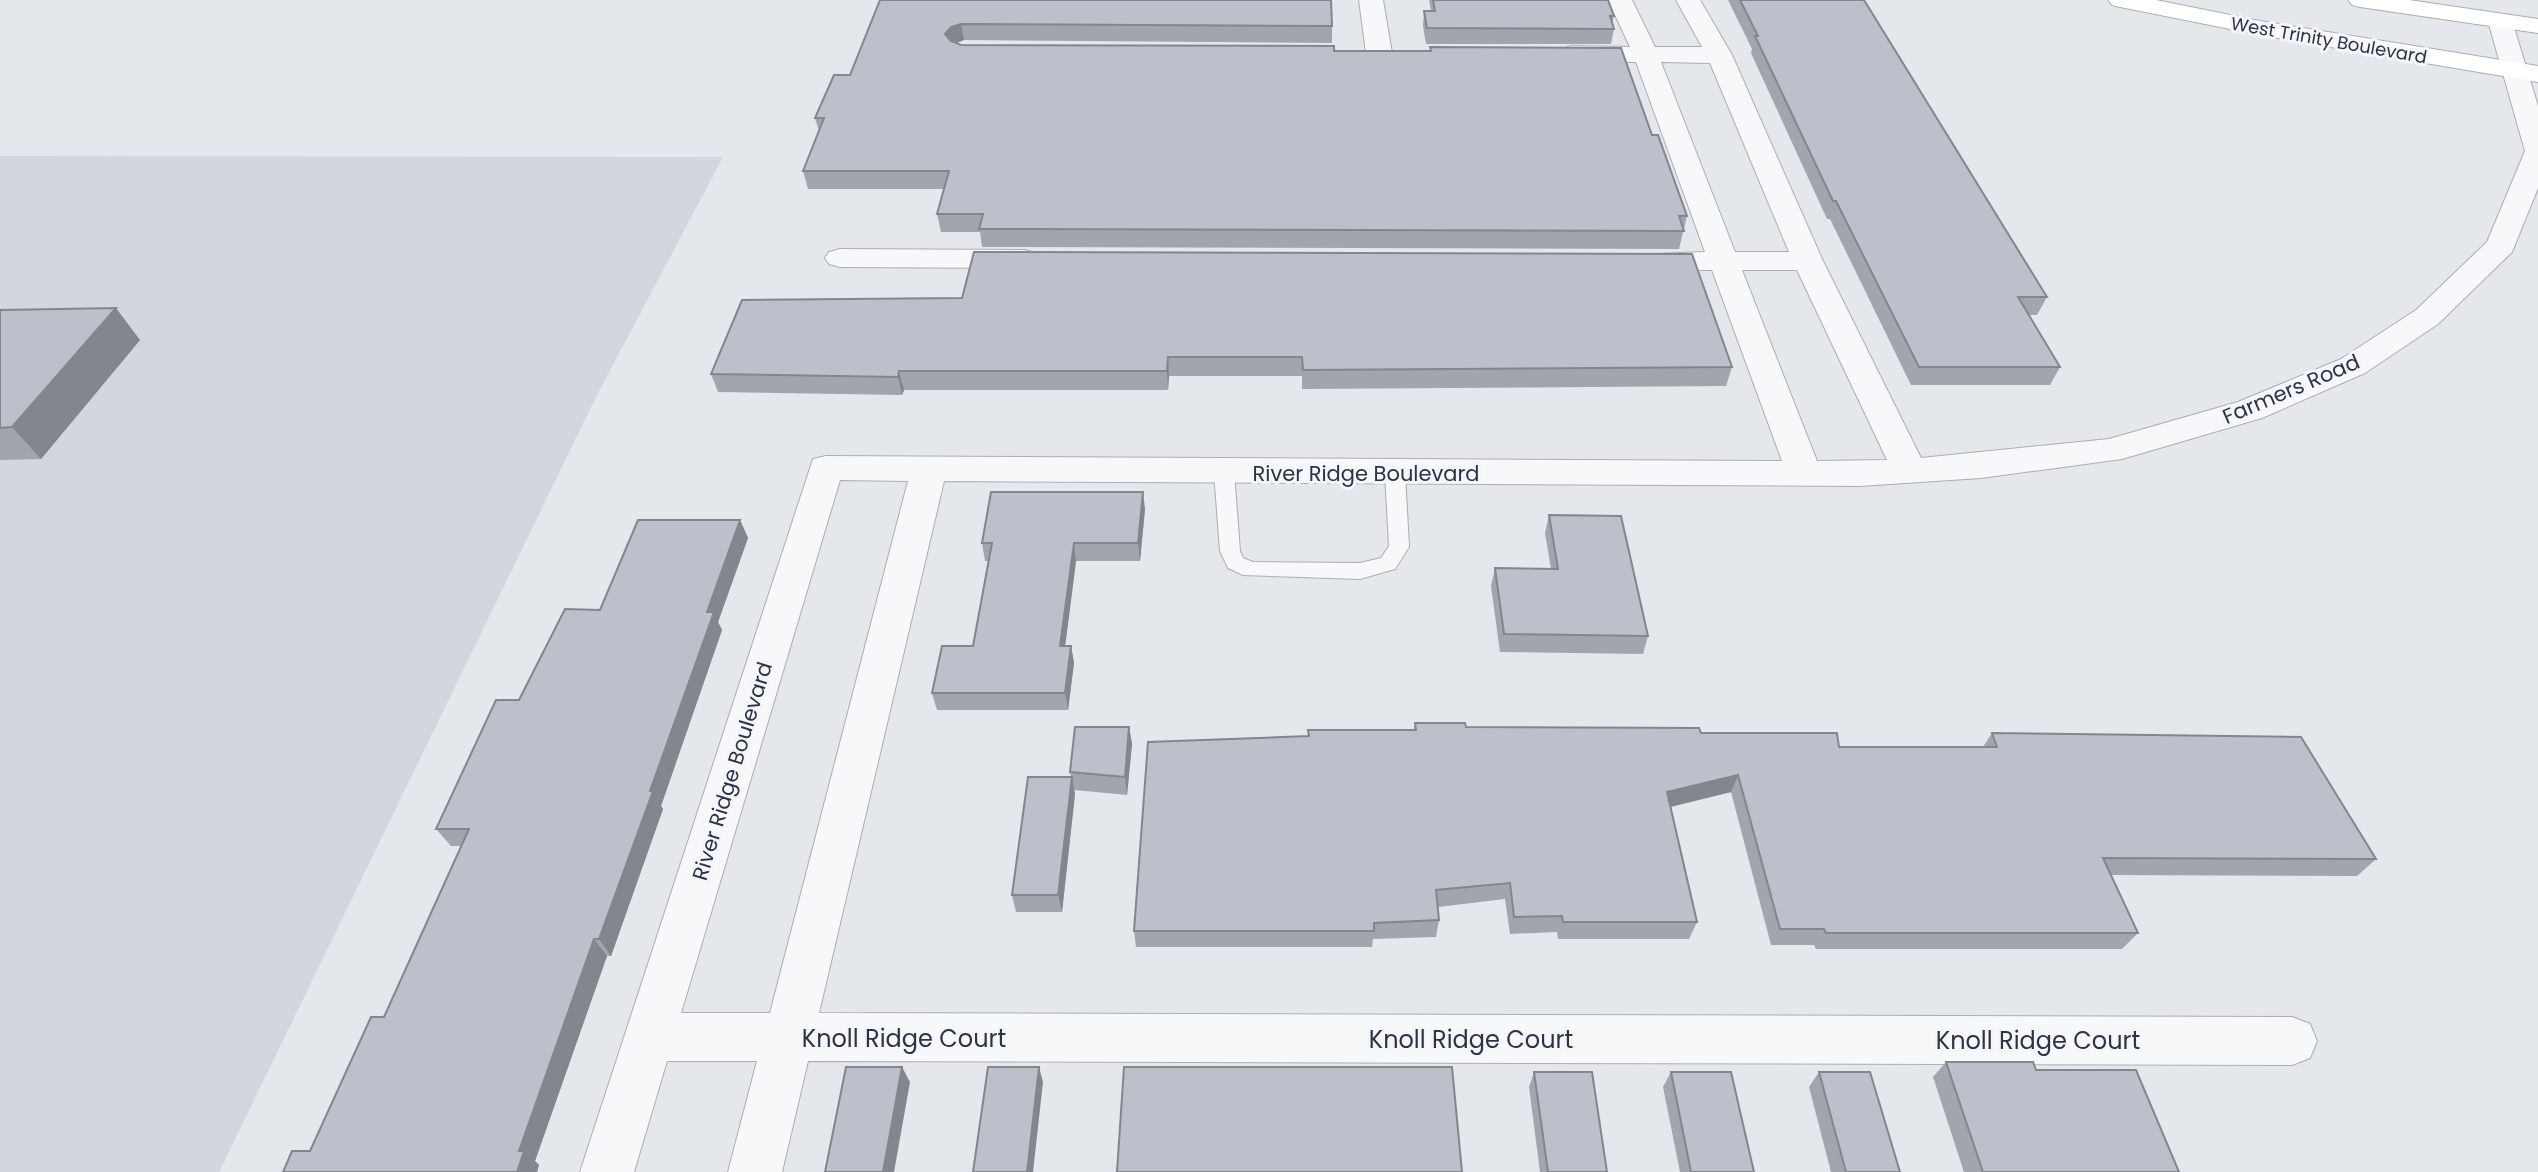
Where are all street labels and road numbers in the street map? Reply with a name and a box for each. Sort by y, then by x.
street label: West Trinity Boulevard [2229,10,2429,70]
street label: Farmers Road [2218,347,2364,431]
street label: River Ridge Boulevard [1252,459,1480,488]
street label: River Ridge Boulevard [685,658,779,884]
street label: Knoll Ridge Court [802,1022,1006,1055]
street label: Knoll Ridge Court [1369,1023,1573,1056]
street label: Knoll Ridge Court [1936,1024,2140,1057]

